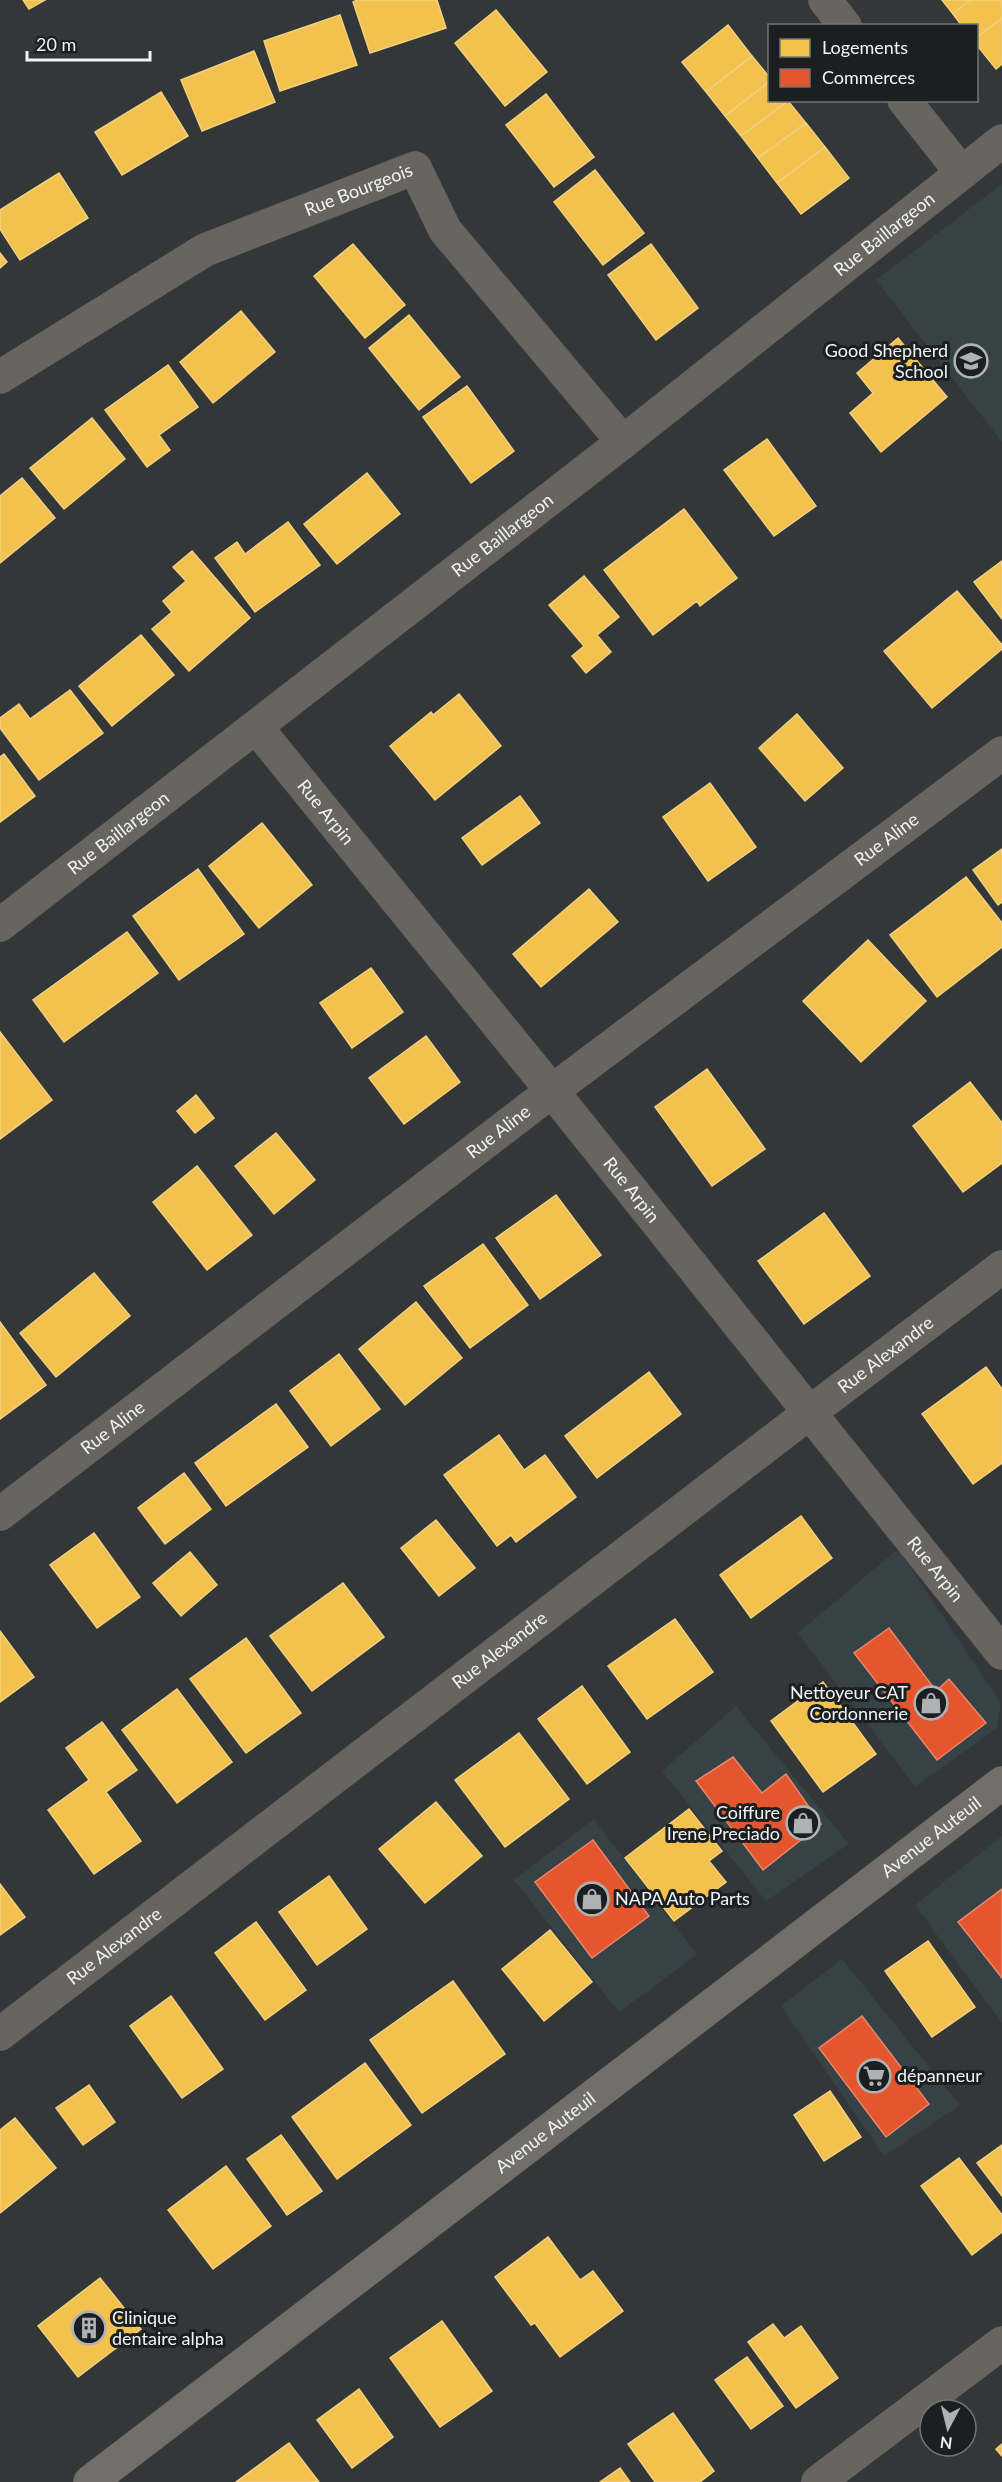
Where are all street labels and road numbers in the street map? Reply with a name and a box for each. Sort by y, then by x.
street label: Rue Bourgeois [301,158,416,220]
street label: Rue Baillargeon [829,187,939,280]
street label: Rue Baillargeon [447,488,557,581]
street label: Rue Arpin [293,775,359,849]
street label: Rue Baillargeon [63,786,173,879]
street label: Rue Aline [850,808,923,870]
street label: Rue Aline [461,1100,534,1163]
street label: Rue Arpin [599,1152,665,1227]
street label: Rue Alexandre [833,1311,937,1397]
street label: Rue Aline [76,1395,148,1458]
street label: Rue Arpin [903,1532,969,1606]
street label: Rue Alexandre [447,1606,551,1693]
street label: Avenue Auteuil [876,1791,985,1882]
street label: Rue Alexandre [62,1902,166,1989]
street label: Avenue Auteuil [491,2087,599,2177]

